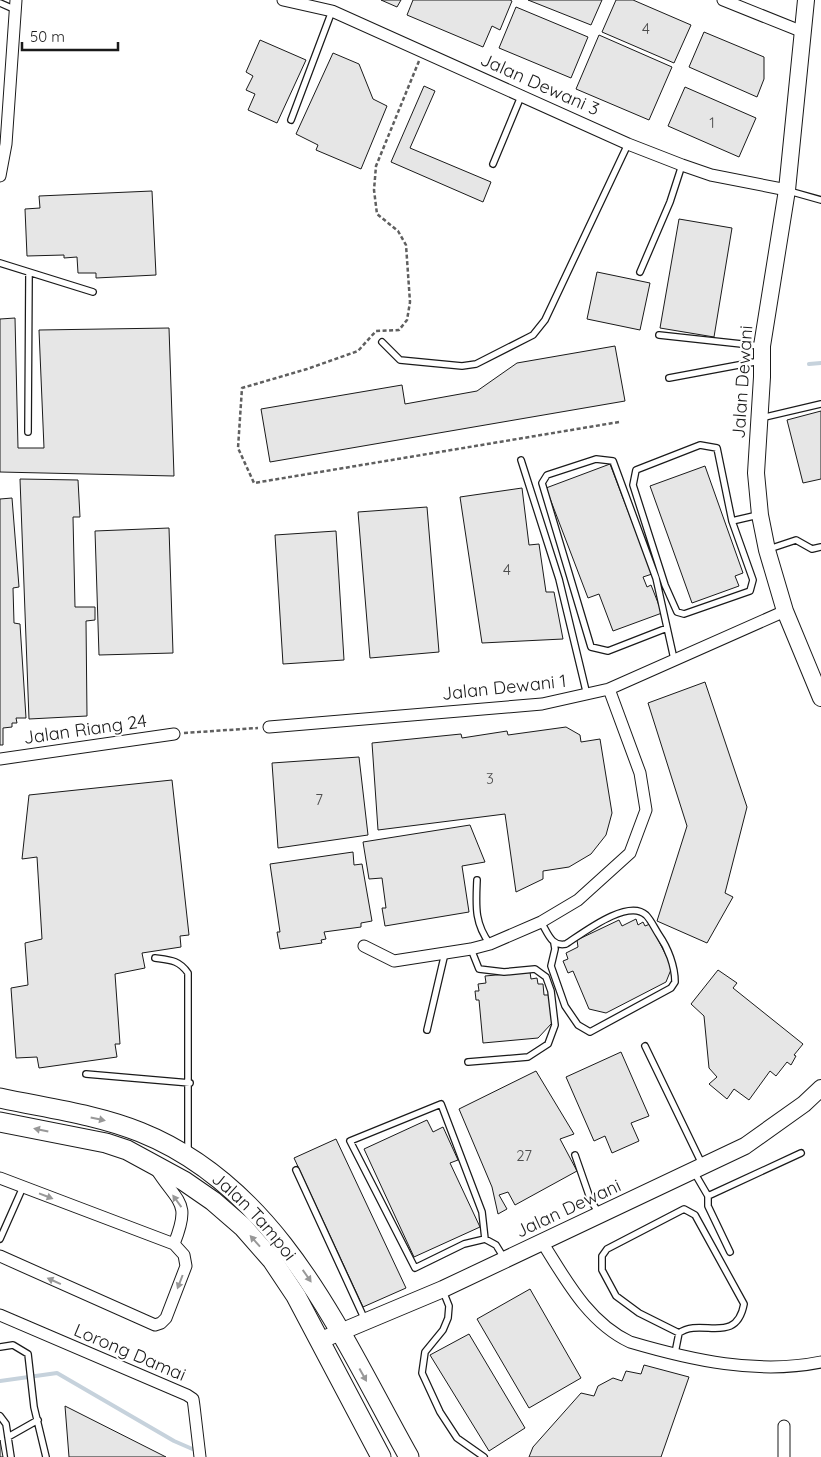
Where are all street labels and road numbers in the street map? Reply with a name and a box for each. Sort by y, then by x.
street label: Jalan Dewani 3 [477,47,603,121]
street label: Jalan Dewani [727,325,757,439]
street label: Jalan Dewani 1 [441,669,567,705]
street label: Jalan Riang 24 [22,709,148,749]
street label: Jalan Tampoi [208,1166,302,1265]
street label: Jalan Dewani [512,1174,624,1242]
street label: Lorong Damai [71,1318,189,1386]

